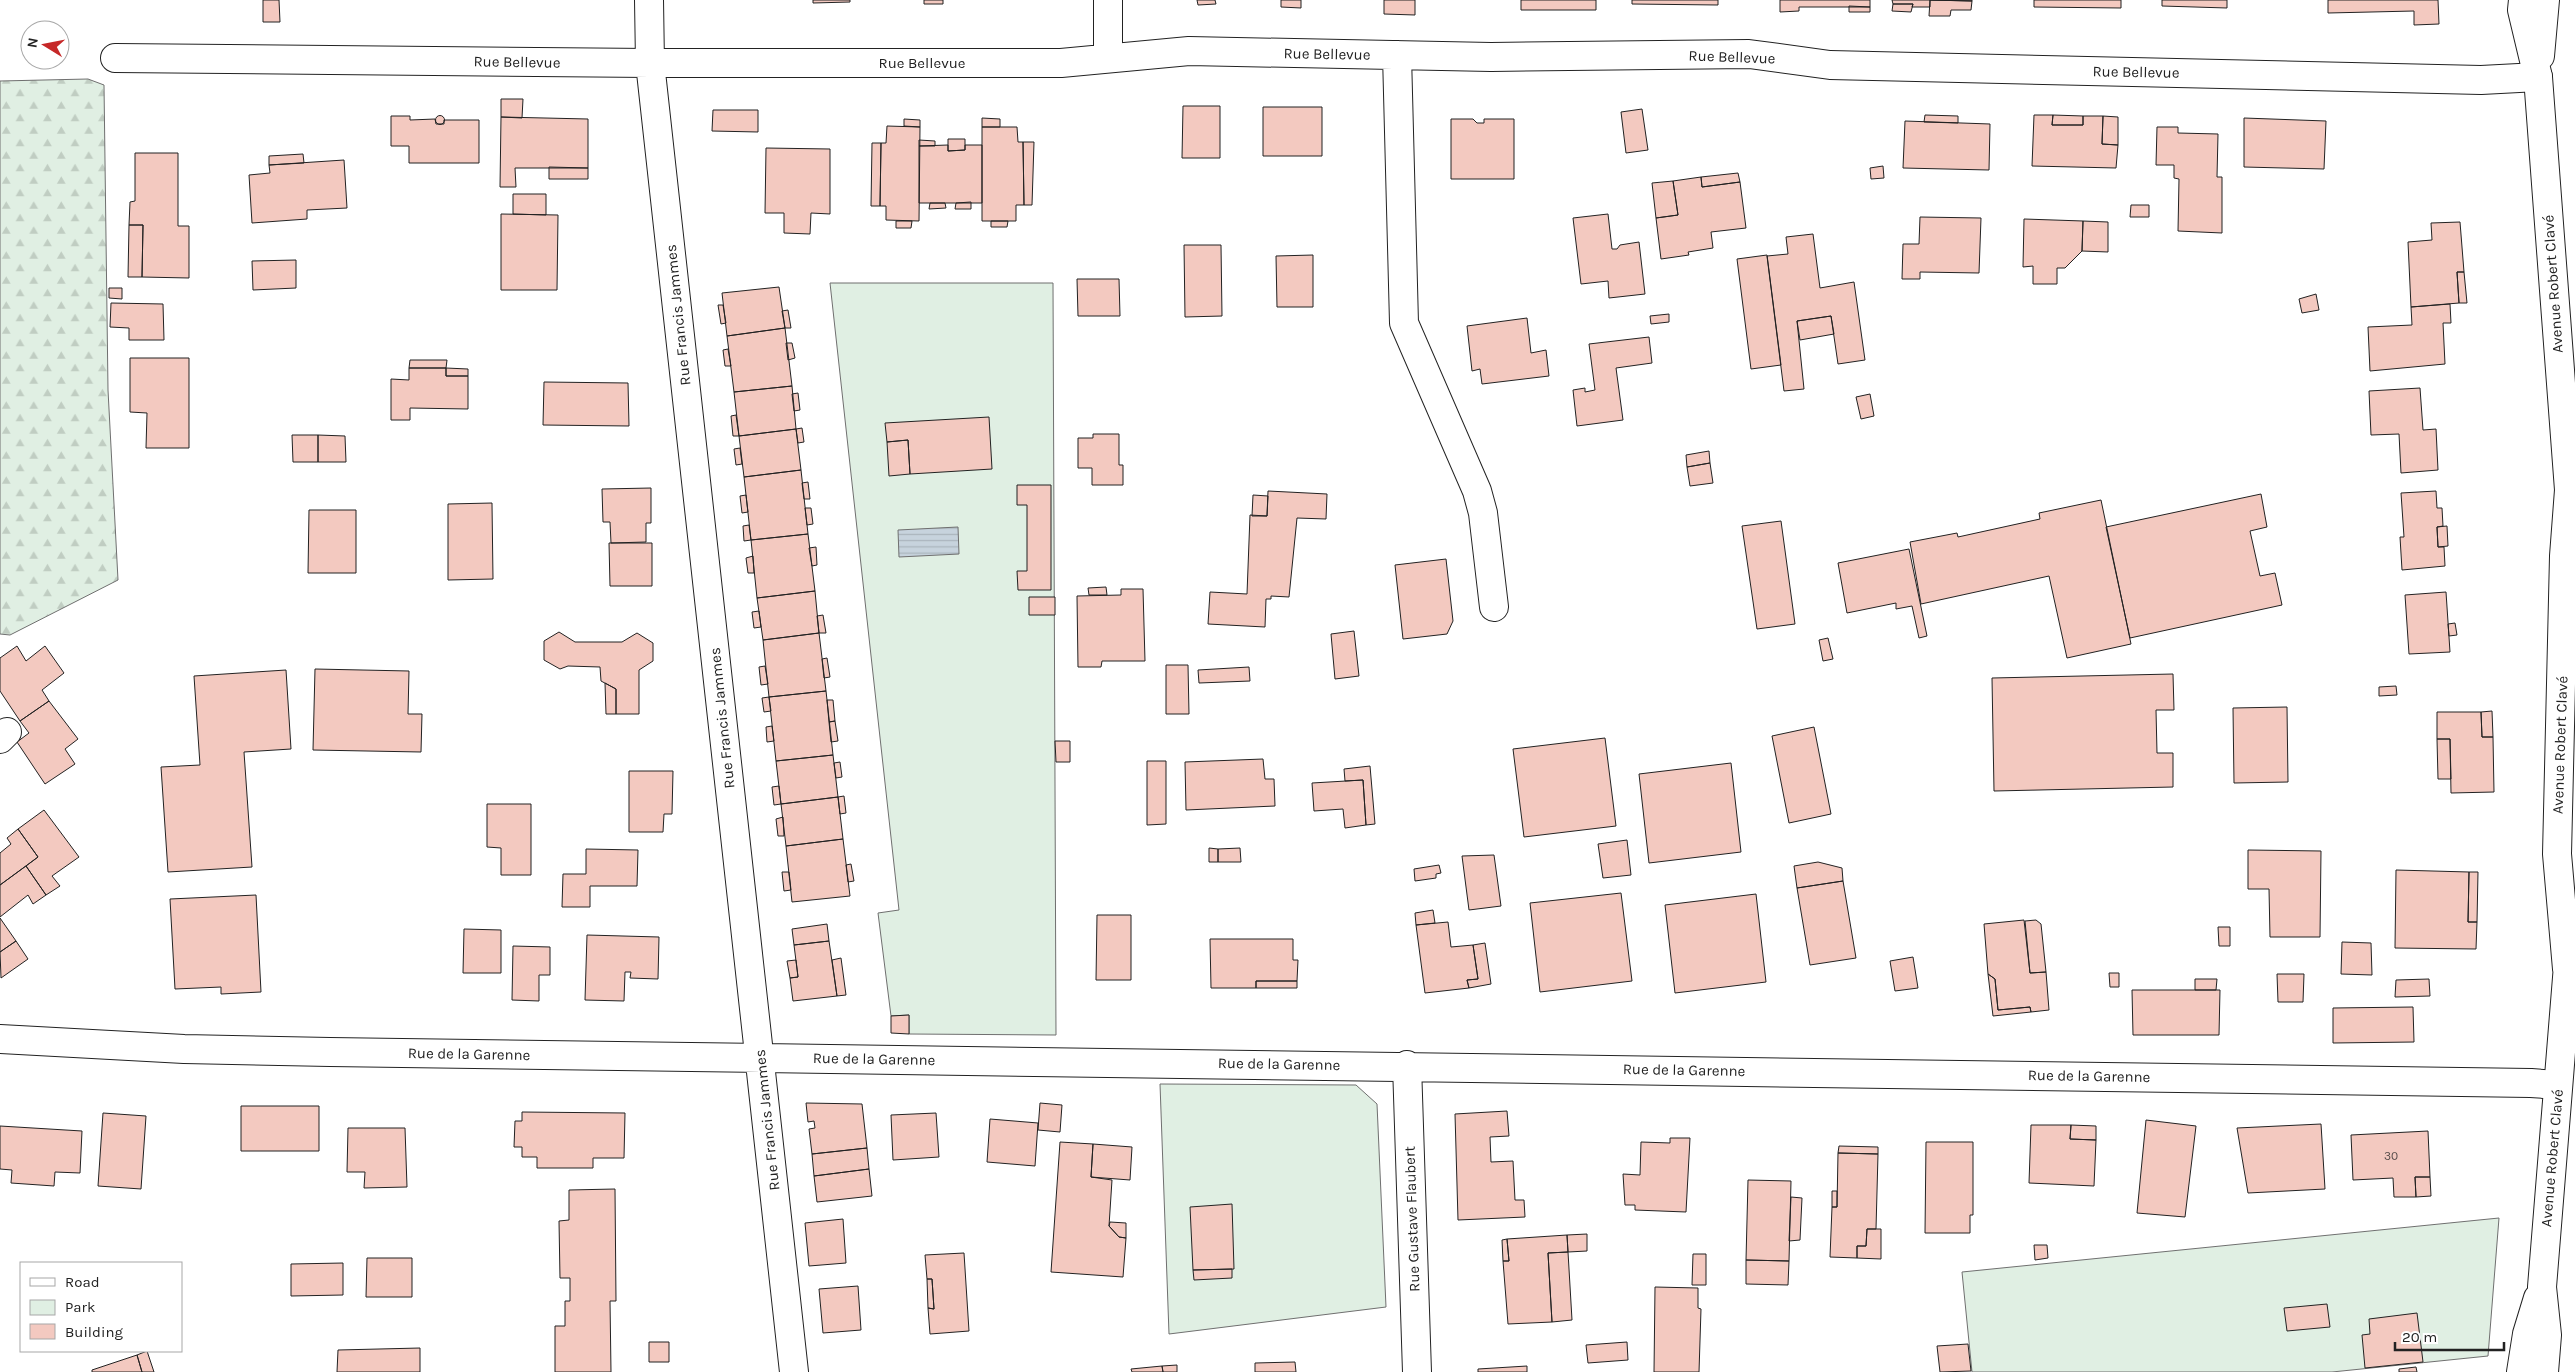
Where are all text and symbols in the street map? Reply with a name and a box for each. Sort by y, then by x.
north arrow [20,20,70,70]
text: N [23,36,42,49]
street label: Rue Bellevue [1283,44,1371,64]
street label: Rue Bellevue [1688,46,1776,68]
street label: Rue Bellevue [473,52,561,72]
street label: Rue Bellevue [879,54,965,72]
street label: Rue Bellevue [2092,62,2180,82]
street label: Avenue Robert Clavé [2539,214,2567,354]
street label: Rue Francis Jammes [662,244,694,386]
street label: Rue Francis Jammes [706,647,738,789]
street label: Avenue Robert Clavé [2549,676,2571,814]
street label: Rue de la Garenne [408,1044,530,1064]
street label: Rue Francis Jammes [751,1049,783,1191]
street label: Rue de la Garenne [813,1049,935,1069]
street label: Rue de la Garenne [1218,1054,1340,1074]
street label: Rue de la Garenne [1623,1060,1745,1080]
street label: Rue de la Garenne [2028,1066,2150,1086]
street label: Avenue Robert Clavé [2537,1088,2567,1228]
street label: Rue Gustave Flaubert [1400,1145,1424,1292]
house number: 30 [2384,1149,2398,1163]
legend [20,1262,182,1352]
text: Road [65,1273,100,1291]
text: Park [65,1298,95,1316]
scale bar [2395,1320,2504,1352]
text: Building [65,1323,123,1341]
text: 20 m [2402,1328,2437,1346]

